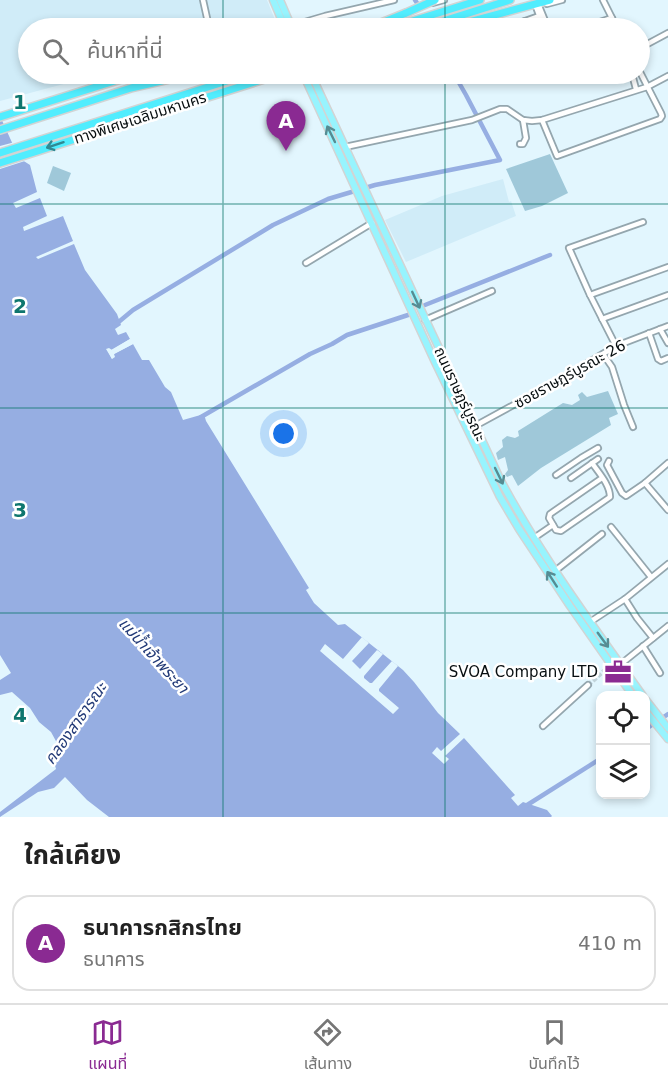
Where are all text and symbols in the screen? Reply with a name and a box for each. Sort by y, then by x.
search box [18,18,650,84]
icon: search [39,35,72,68]
text: ค้นหาที่นี่ [87,38,163,63]
street label: ทางพิเศษเฉลิมมหานคร [72,88,208,148]
text: 1 [13,90,27,114]
pin: A [266,102,306,151]
one-way arrow [324,126,336,144]
one-way arrow [46,140,65,151]
one-way arrow [410,290,422,308]
text: 2 [13,294,27,318]
street label: ซอยราษฎร์บูรณะ 26 [511,336,629,412]
street label: ถนนราษฎร์บูรณะ [430,344,490,444]
your location [269,419,298,448]
one-way arrow [493,467,505,485]
text: 3 [13,498,27,522]
one-way arrow [545,571,557,588]
water label: แม่น้ำเจ้าพระยา [115,612,195,698]
one-way arrow [597,632,609,648]
office icon: SVOA Company LTD [603,657,633,687]
place label: SVOA Company LTD [449,663,598,681]
water label: คลองสาธารณะ [40,677,111,768]
map controls [596,691,650,799]
button: locate [596,691,650,745]
text: 4 [13,703,27,727]
button: layers [596,745,650,799]
text: ใกล้เคียง [24,840,121,870]
text: ธนาคารกสิกรไทย [83,915,242,940]
text: A [38,931,53,955]
text: 410 m [578,931,642,955]
text: ธนาคาร [83,947,144,971]
tab: แผนที่ [88,1016,127,1076]
tab: เส้นทาง [304,1016,352,1076]
tab: บันทึกไว้ [528,1016,580,1076]

